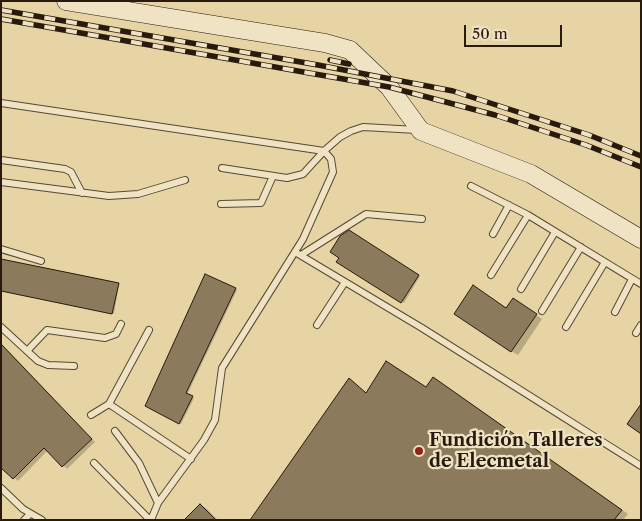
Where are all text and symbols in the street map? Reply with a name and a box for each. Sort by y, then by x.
scale bar [467,15,564,47]
text: 50 m [472,24,508,43]
place label: Fundición Talleres de Elecmetal [429,430,602,472]
marker: Fundición Talleres de Elecmetal [413,445,425,457]

